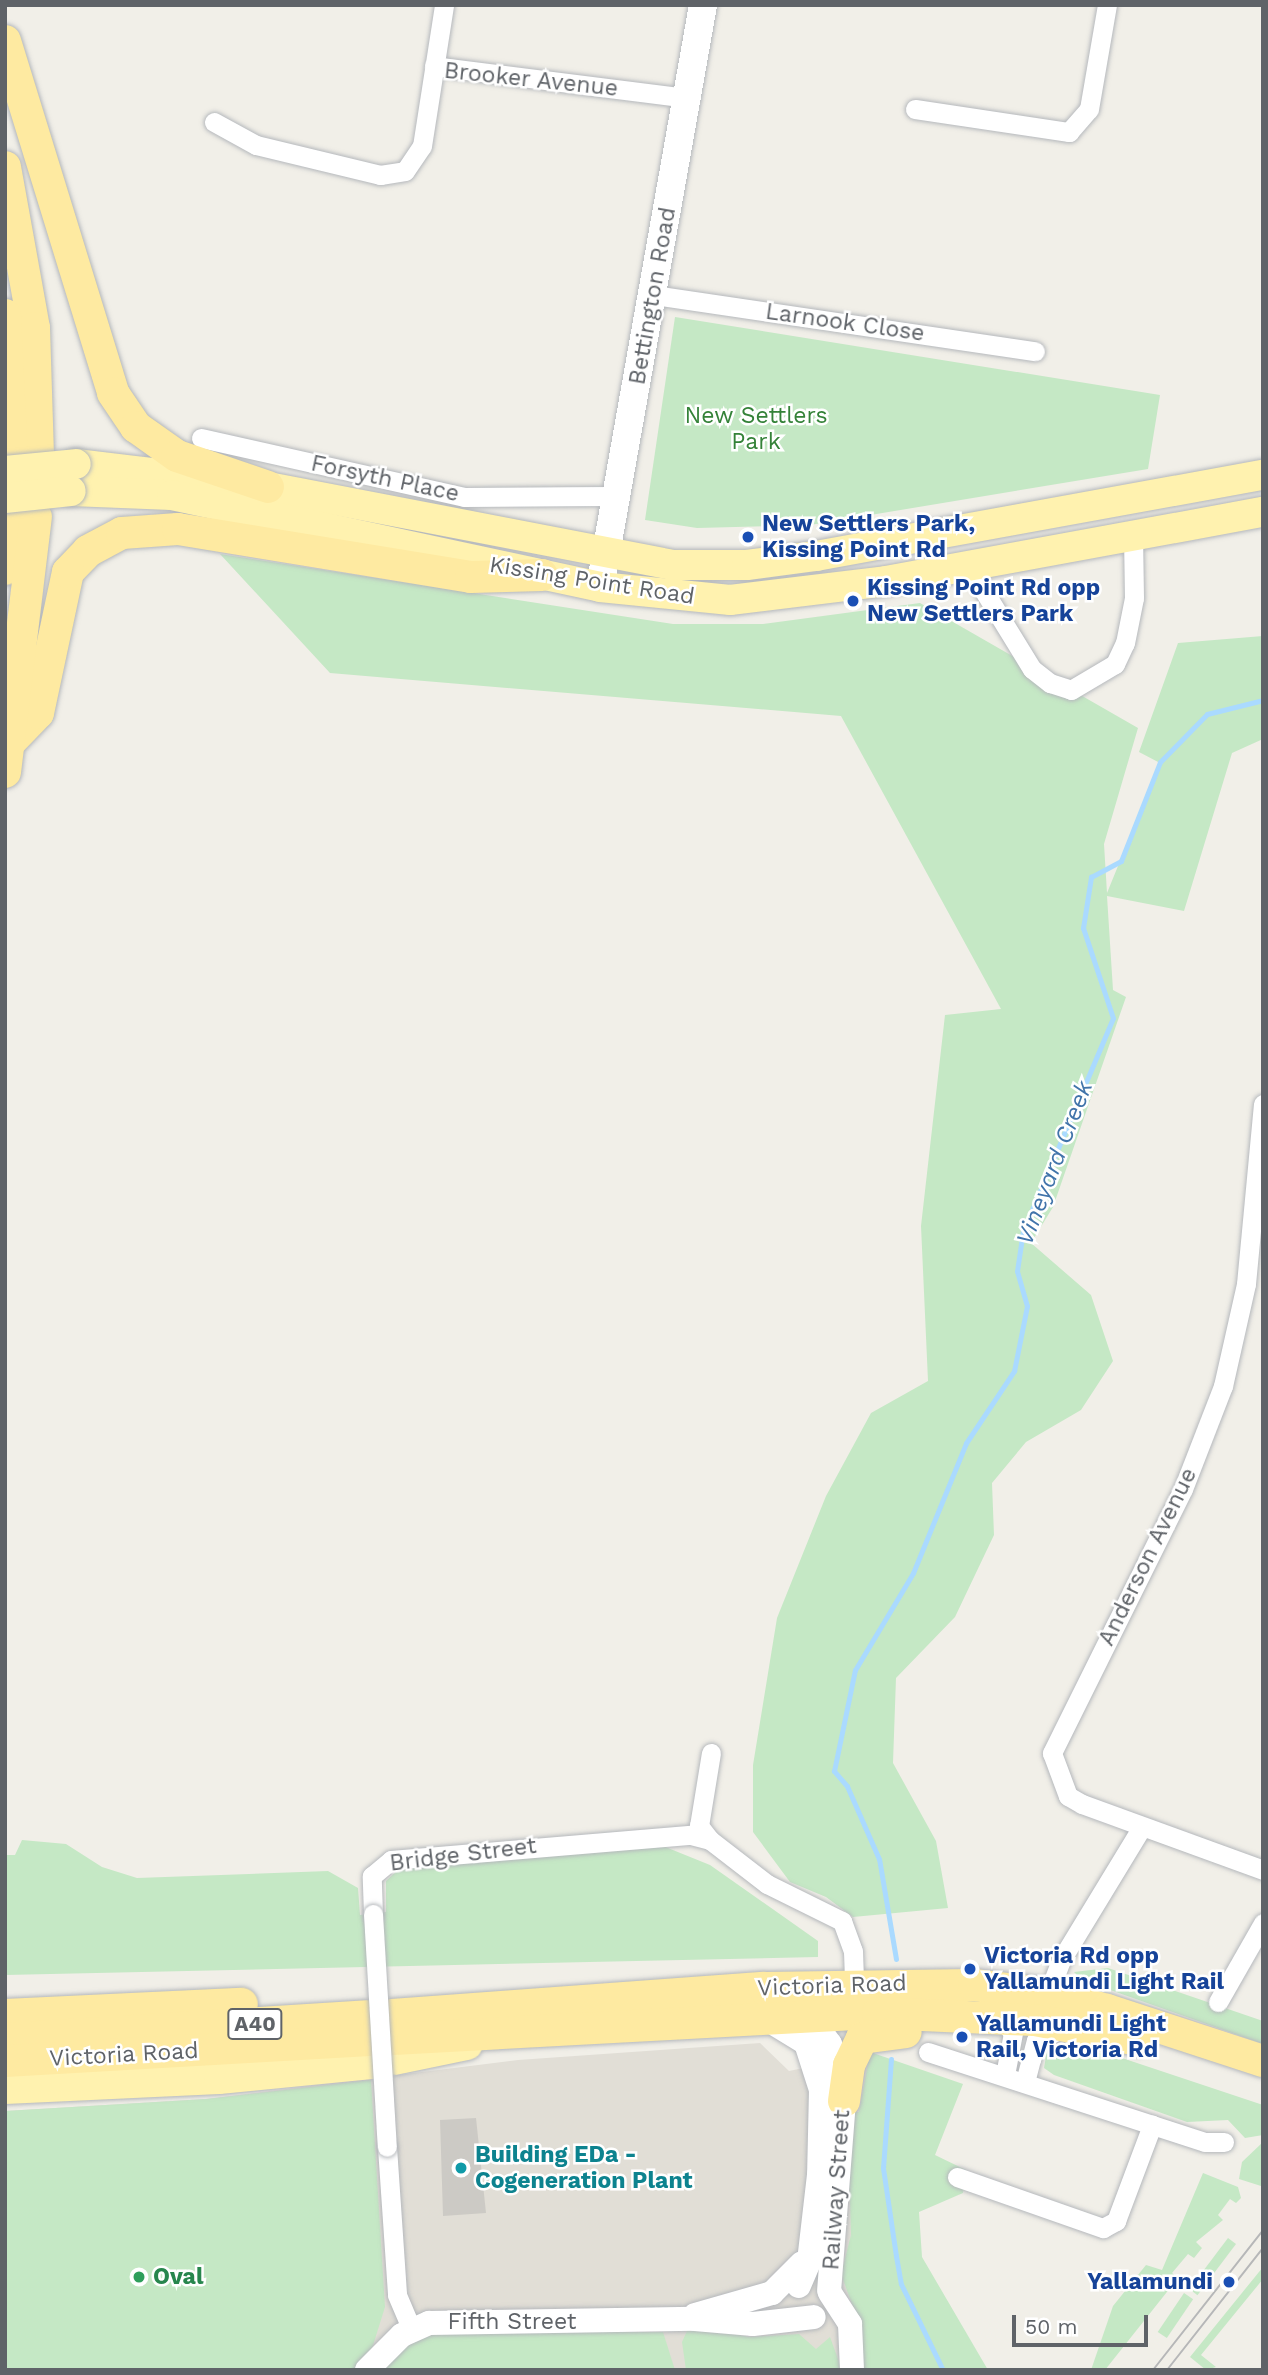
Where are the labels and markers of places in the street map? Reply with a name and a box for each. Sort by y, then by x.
place label: New Settlers Park, Kissing Point Rd [762,510,976,564]
marker: New Settlers Park, Kissing Point Rd [740,529,756,545]
place label: Kissing Point Rd opp New Settlers Park [867,574,1100,628]
marker: Kissing Point Rd opp New Settlers Park [845,593,861,609]
place label: Victoria Rd opp Yallamundi Light Rail [984,1942,1224,1996]
marker: Victoria Rd opp Yallamundi Light Rail [962,1961,978,1977]
place label: Yallamundi Light Rail, Victoria Rd [976,2010,1166,2064]
marker: Yallamundi Light Rail, Victoria Rd [954,2029,970,2045]
place label: Building EDa - Cogeneration Plant [475,2141,693,2195]
marker: Building EDa - Cogeneration Plant [453,2160,469,2176]
place label: Oval [153,2263,203,2291]
place label: Yallamundi [1087,2268,1213,2296]
marker: Oval [131,2269,147,2285]
marker: Yallamundi [1219,2272,1239,2292]

